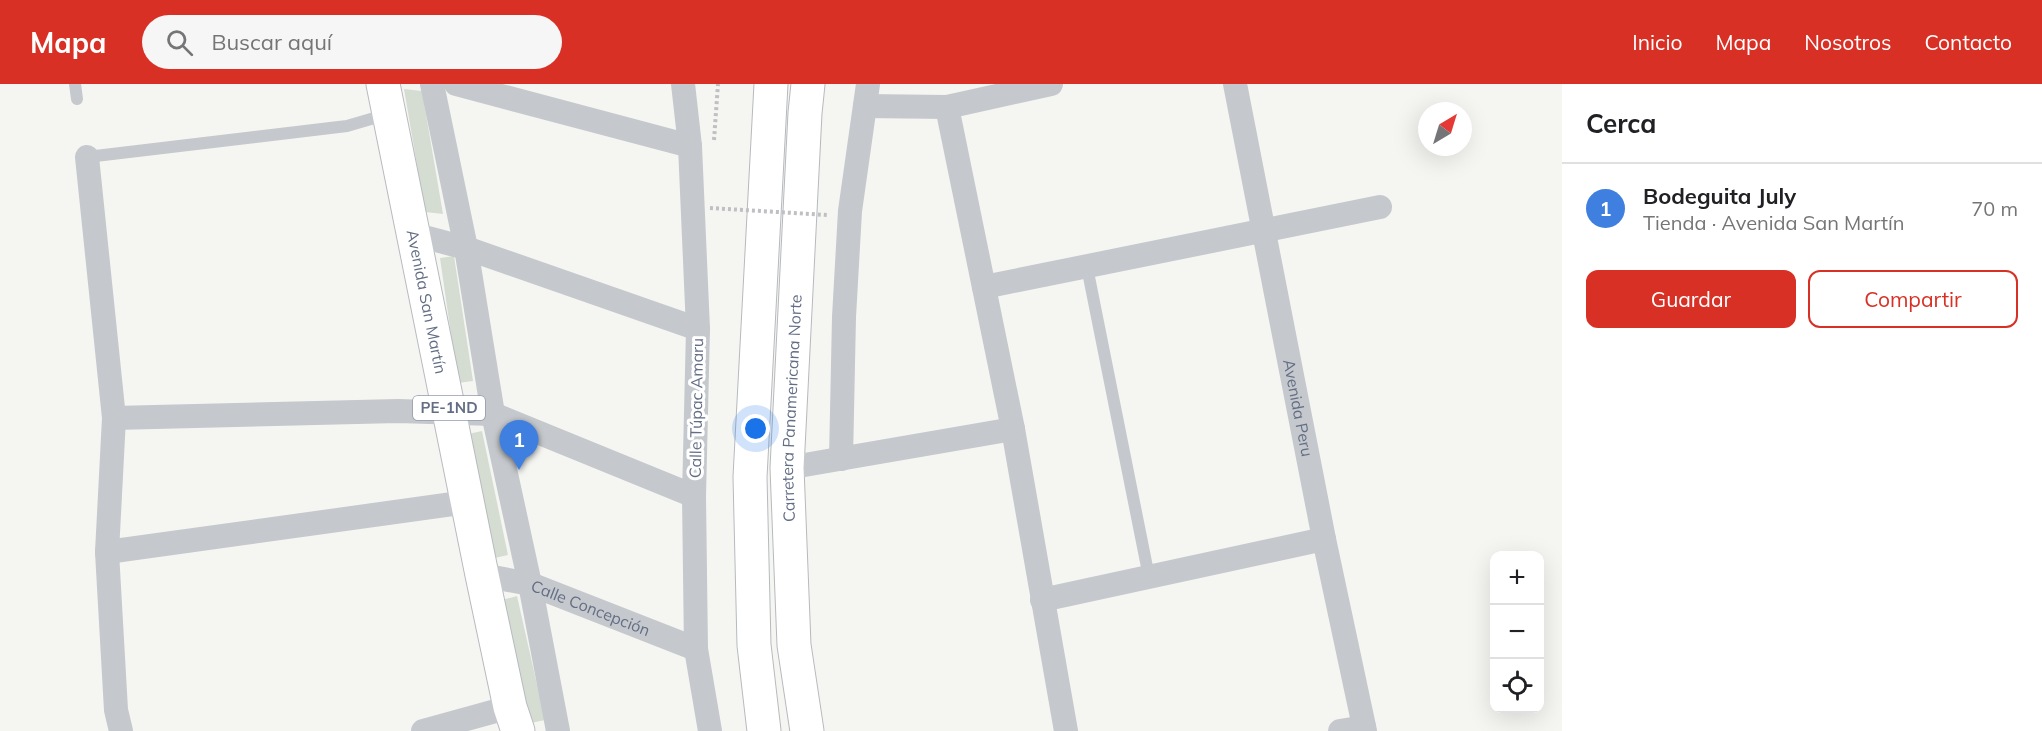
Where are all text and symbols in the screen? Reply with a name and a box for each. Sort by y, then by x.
search box [142,15,562,69]
text: Mapa [30,25,106,60]
icon: search [163,26,196,59]
text: Buscar aquí [211,28,332,56]
text: Inicio [1632,29,1682,55]
text: Mapa [1715,29,1771,55]
text: Nosotros [1804,29,1891,55]
text: Contacto [1924,29,2012,55]
north arrow [1418,102,1472,156]
text: Cerca [1586,107,1656,140]
text: Bodeguita July [1643,182,1796,210]
text: 1 [1600,196,1612,221]
text: 70 m [1971,196,2018,221]
text: Tienda · Avenida San Martín [1643,210,1905,235]
street label: Avenida San Martín [403,228,451,375]
button: Guardar [1586,270,1796,328]
button: Compartir [1808,270,2018,328]
street label: Carretera Panamericana Norte [777,294,806,522]
street label: Calle Túpac Amaru [685,338,707,478]
street label: Avenida Peru [1279,357,1318,458]
road number: PE-1ND [413,396,485,420]
your location [741,414,770,443]
pin: 1 [500,420,538,470]
map controls [1490,551,1544,713]
button: + [1490,551,1544,605]
street label: Calle Concepción [528,575,653,640]
button: − [1490,605,1544,659]
button: locate [1490,659,1544,713]

